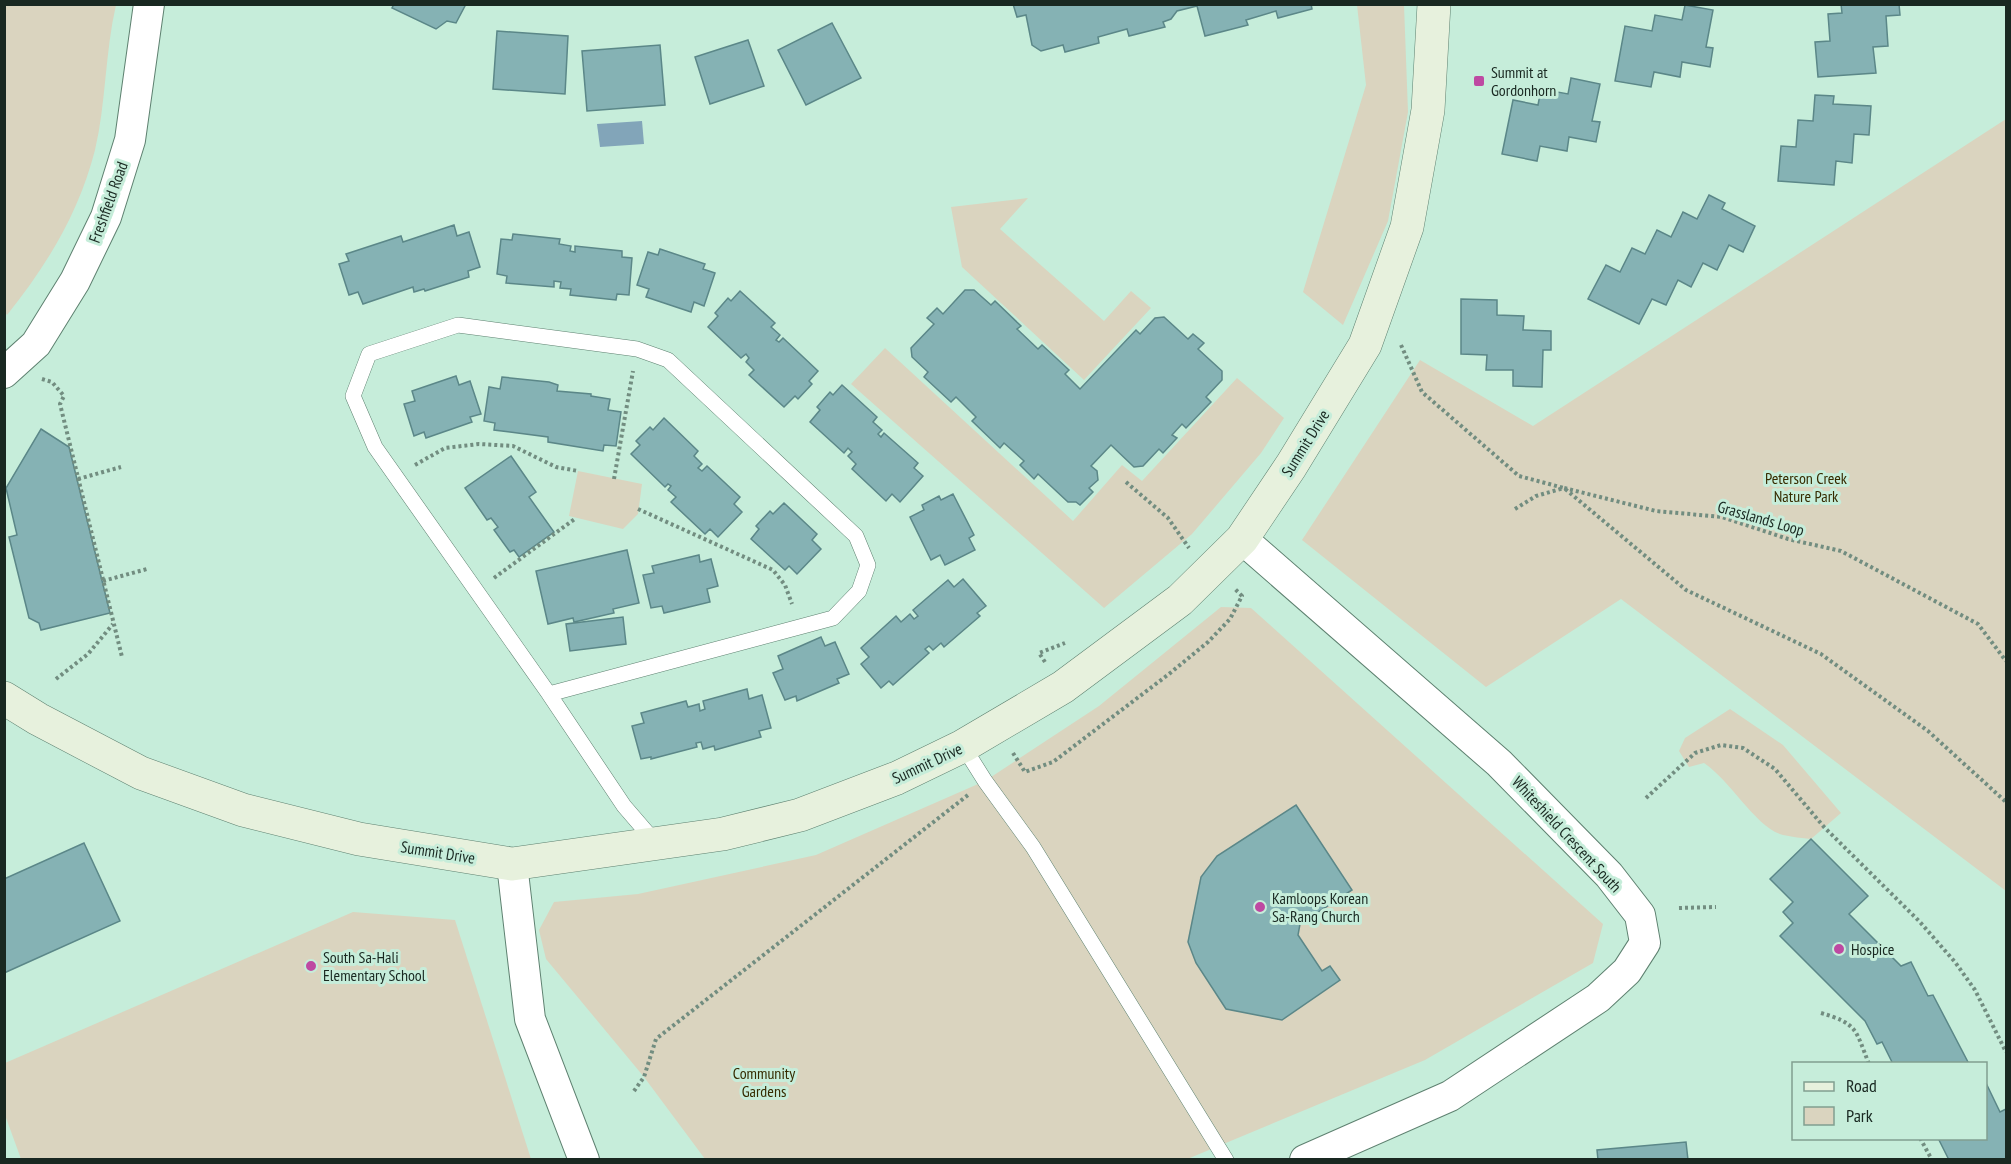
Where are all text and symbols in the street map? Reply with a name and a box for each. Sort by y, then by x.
place label: Summit at Gordonhorn [1491,62,1556,100]
marker: Summit at Gordonhorn [1472,74,1486,88]
street label: Freshfield Road [84,159,132,245]
street label: Summit Drive [1277,406,1333,480]
park label: Peterson Creek Nature Park [1765,468,1848,506]
street label: Grasslands Loop [1715,496,1807,540]
street label: Summit Drive [889,738,965,788]
street label: Whiteshield Crescent South [1508,772,1626,896]
street label: Summit Drive [399,836,477,868]
place label: Kamloops Korean Sa-Rang Church [1272,888,1368,926]
marker: Kamloops Korean Sa-Rang Church [1253,900,1267,914]
place label: Hospice [1851,939,1894,959]
marker: Hospice [1832,942,1846,956]
place label: South Sa-Hali Elementary School [323,947,426,985]
marker: South Sa-Hali Elementary School [304,959,318,973]
legend [1792,1062,1987,1140]
park label: Community Gardens [733,1063,795,1101]
text: Road [1846,1074,1877,1097]
text: Park [1846,1104,1873,1127]

